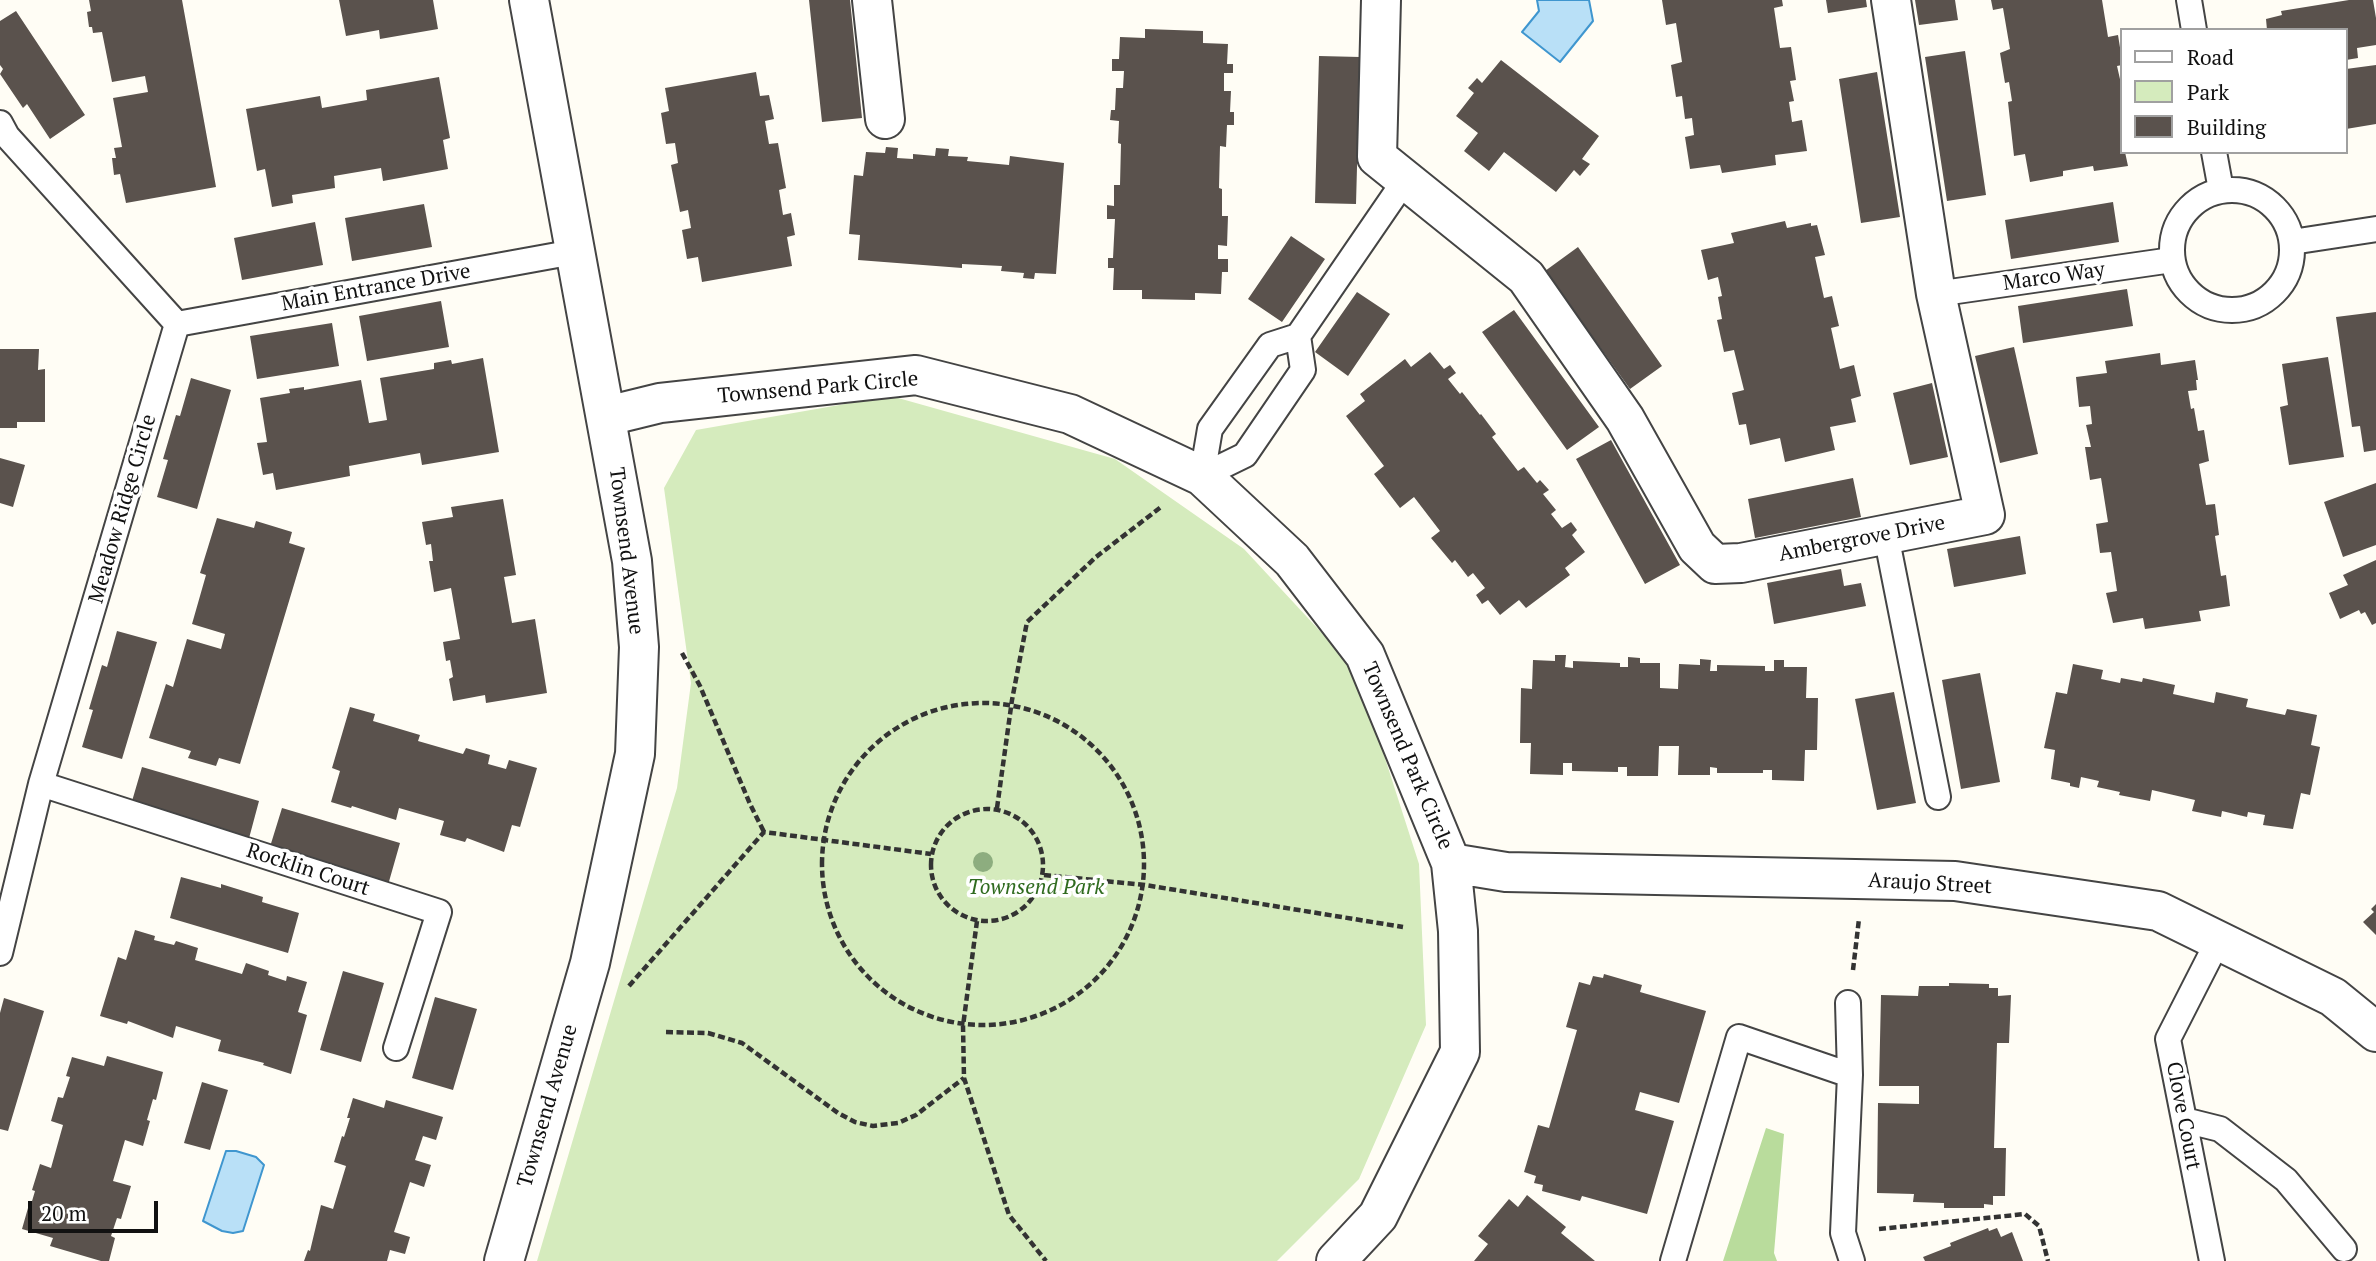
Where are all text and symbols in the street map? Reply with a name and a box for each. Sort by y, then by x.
legend [2120,28,2348,154]
text: Road [2187,43,2234,71]
text: Park [2187,78,2229,106]
text: Building [2187,113,2266,141]
street label: Marco Way [2002,257,2106,297]
street label: Main Entrance Drive [280,259,472,317]
street label: Townsend Park Circle [717,367,919,409]
street label: Meadow Ridge Circle [84,412,162,606]
street label: Townsend Avenue [603,466,649,636]
street label: Ambergrove Drive [1777,511,1947,567]
street label: Townsend Park Circle [1356,658,1458,854]
street label: Rocklin Court [243,838,373,902]
street label: Araujo Street [1867,868,1993,900]
park label: Townsend Park [968,875,1104,901]
street label: Townsend Avenue [513,1022,583,1190]
street label: Clove Court [2160,1060,2206,1172]
scale bar [32,1188,161,1232]
text: 20 m [41,1199,87,1227]

